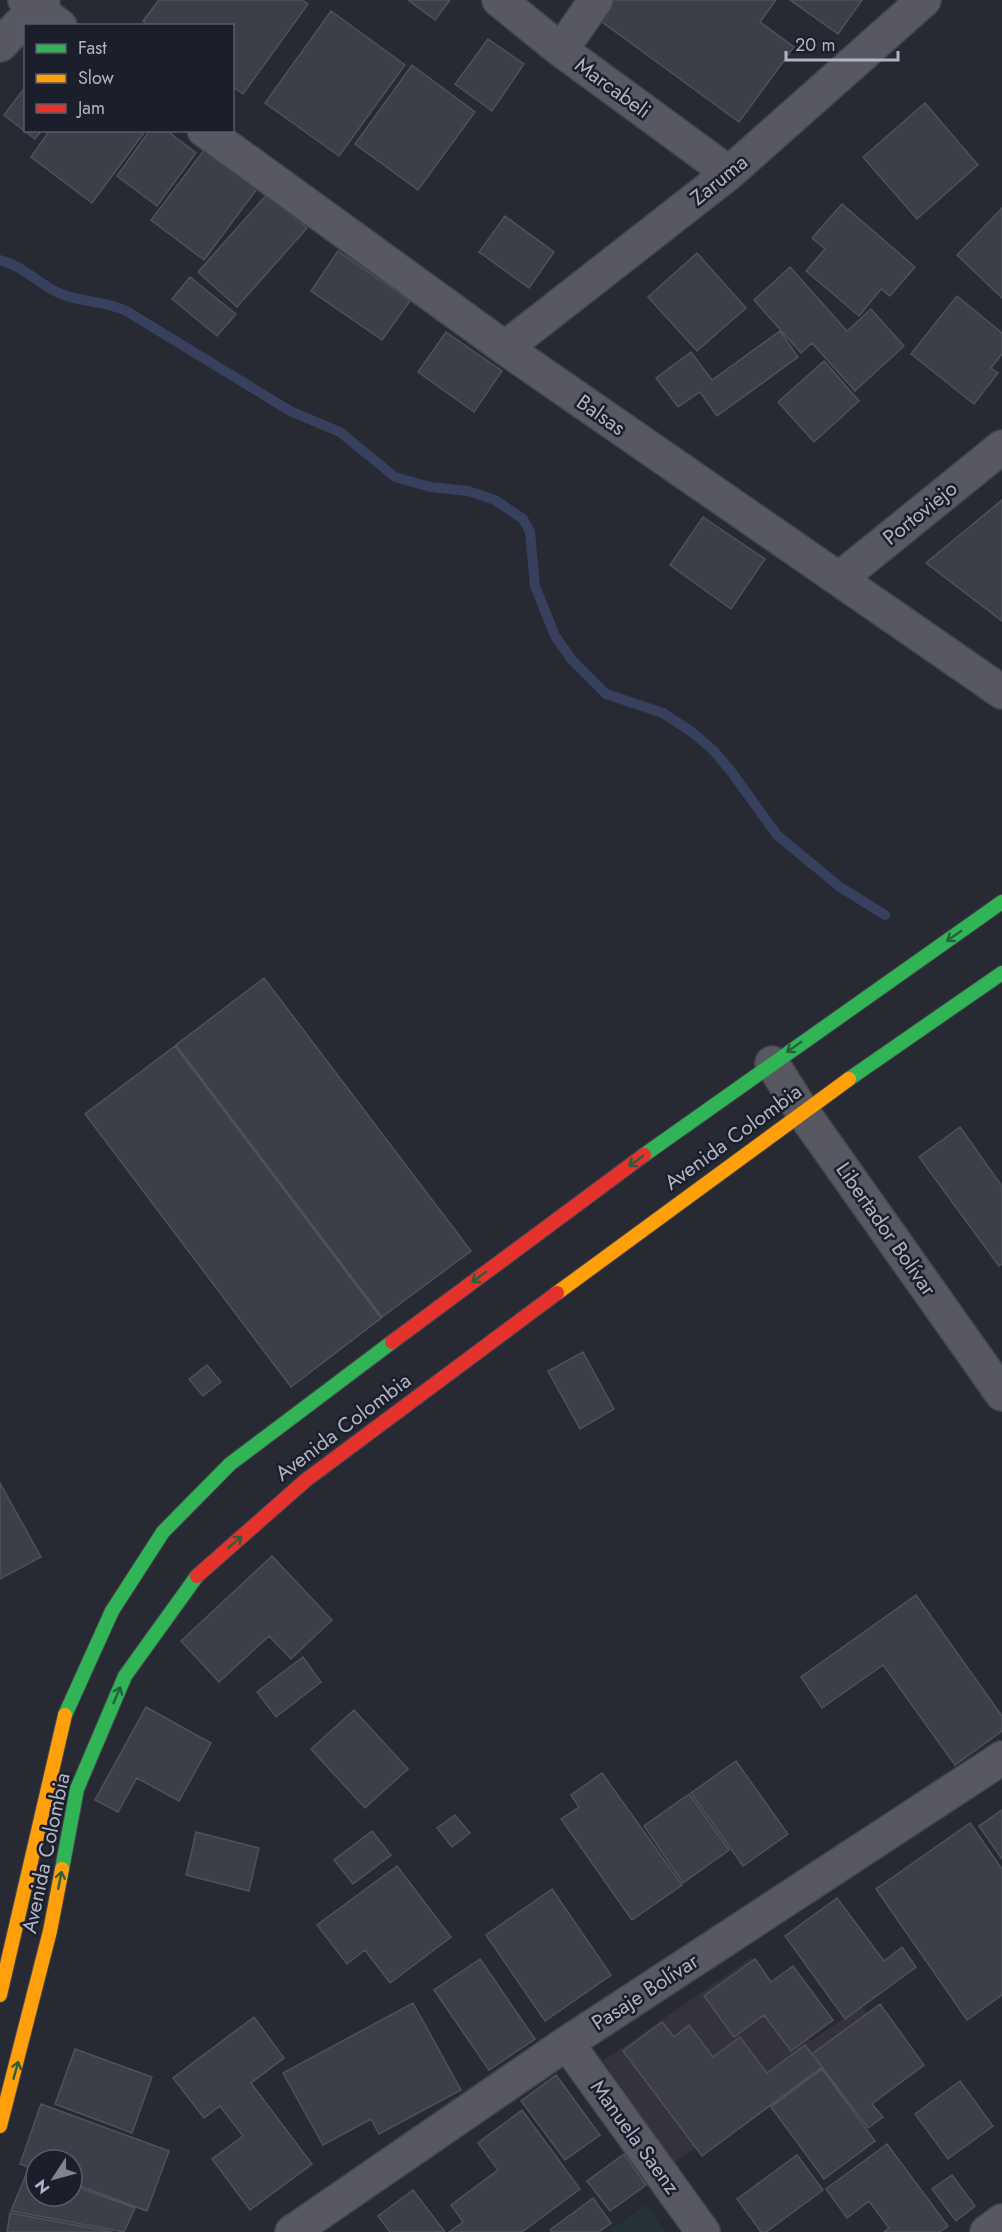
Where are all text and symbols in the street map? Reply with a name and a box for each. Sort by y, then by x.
legend [24,24,234,132]
scale bar [786,24,898,62]
text: 20 m [795,32,835,58]
text: Fast [78,35,107,61]
street label: Marcabeli [569,50,657,126]
text: Slow [78,65,115,91]
text: Jam [76,95,105,121]
street label: Zaruma [684,147,754,213]
street label: Balsas [570,387,632,443]
street label: Portoviejo [876,474,964,552]
one-way arrow [946,930,963,942]
one-way arrow [787,1041,803,1053]
street label: Avenida Colombia [658,1077,808,1197]
one-way arrow [629,1155,645,1168]
street label: Libertador Bolívar [829,1156,944,1303]
one-way arrow [471,1270,487,1283]
street label: Avenida Colombia [269,1366,417,1488]
one-way arrow [227,1535,242,1549]
one-way arrow [112,1686,123,1704]
street label: Avenida Colombia [14,1770,78,1936]
one-way arrow [55,1871,66,1891]
street label: Pasaje Bolívar [586,1946,705,2038]
one-way arrow [11,2061,22,2080]
street label: Manuela Saenz [583,2074,687,2200]
north arrow [24,2148,84,2208]
text: N [29,2175,55,2198]

